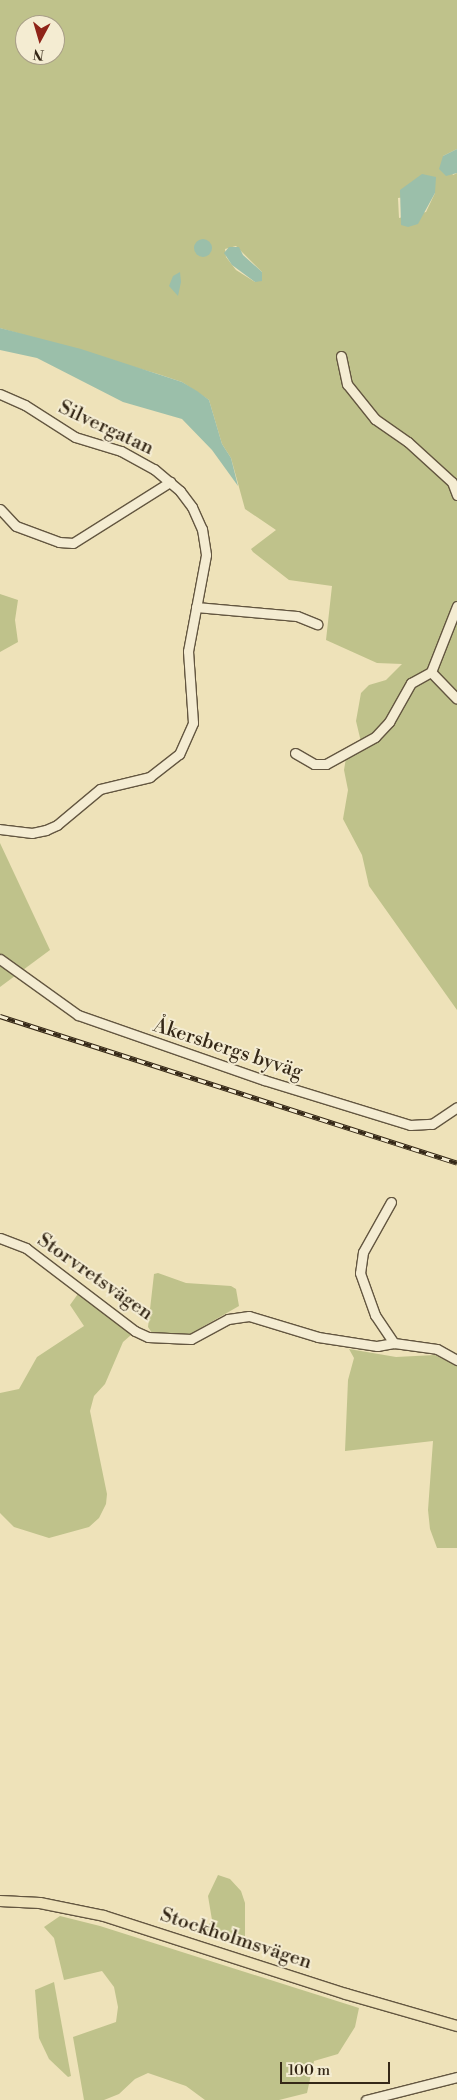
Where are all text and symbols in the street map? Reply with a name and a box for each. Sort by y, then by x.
north arrow [15,15,65,65]
text: N [32,44,45,63]
street label: Silvergatan [55,396,157,460]
street label: Åkersbergs byväg [150,1013,306,1085]
street label: Storvretsvägen [32,1228,158,1326]
street label: Stockholmsvägen [157,1903,315,1975]
scale bar [282,2052,392,2084]
text: 100 m [288,2061,330,2080]

